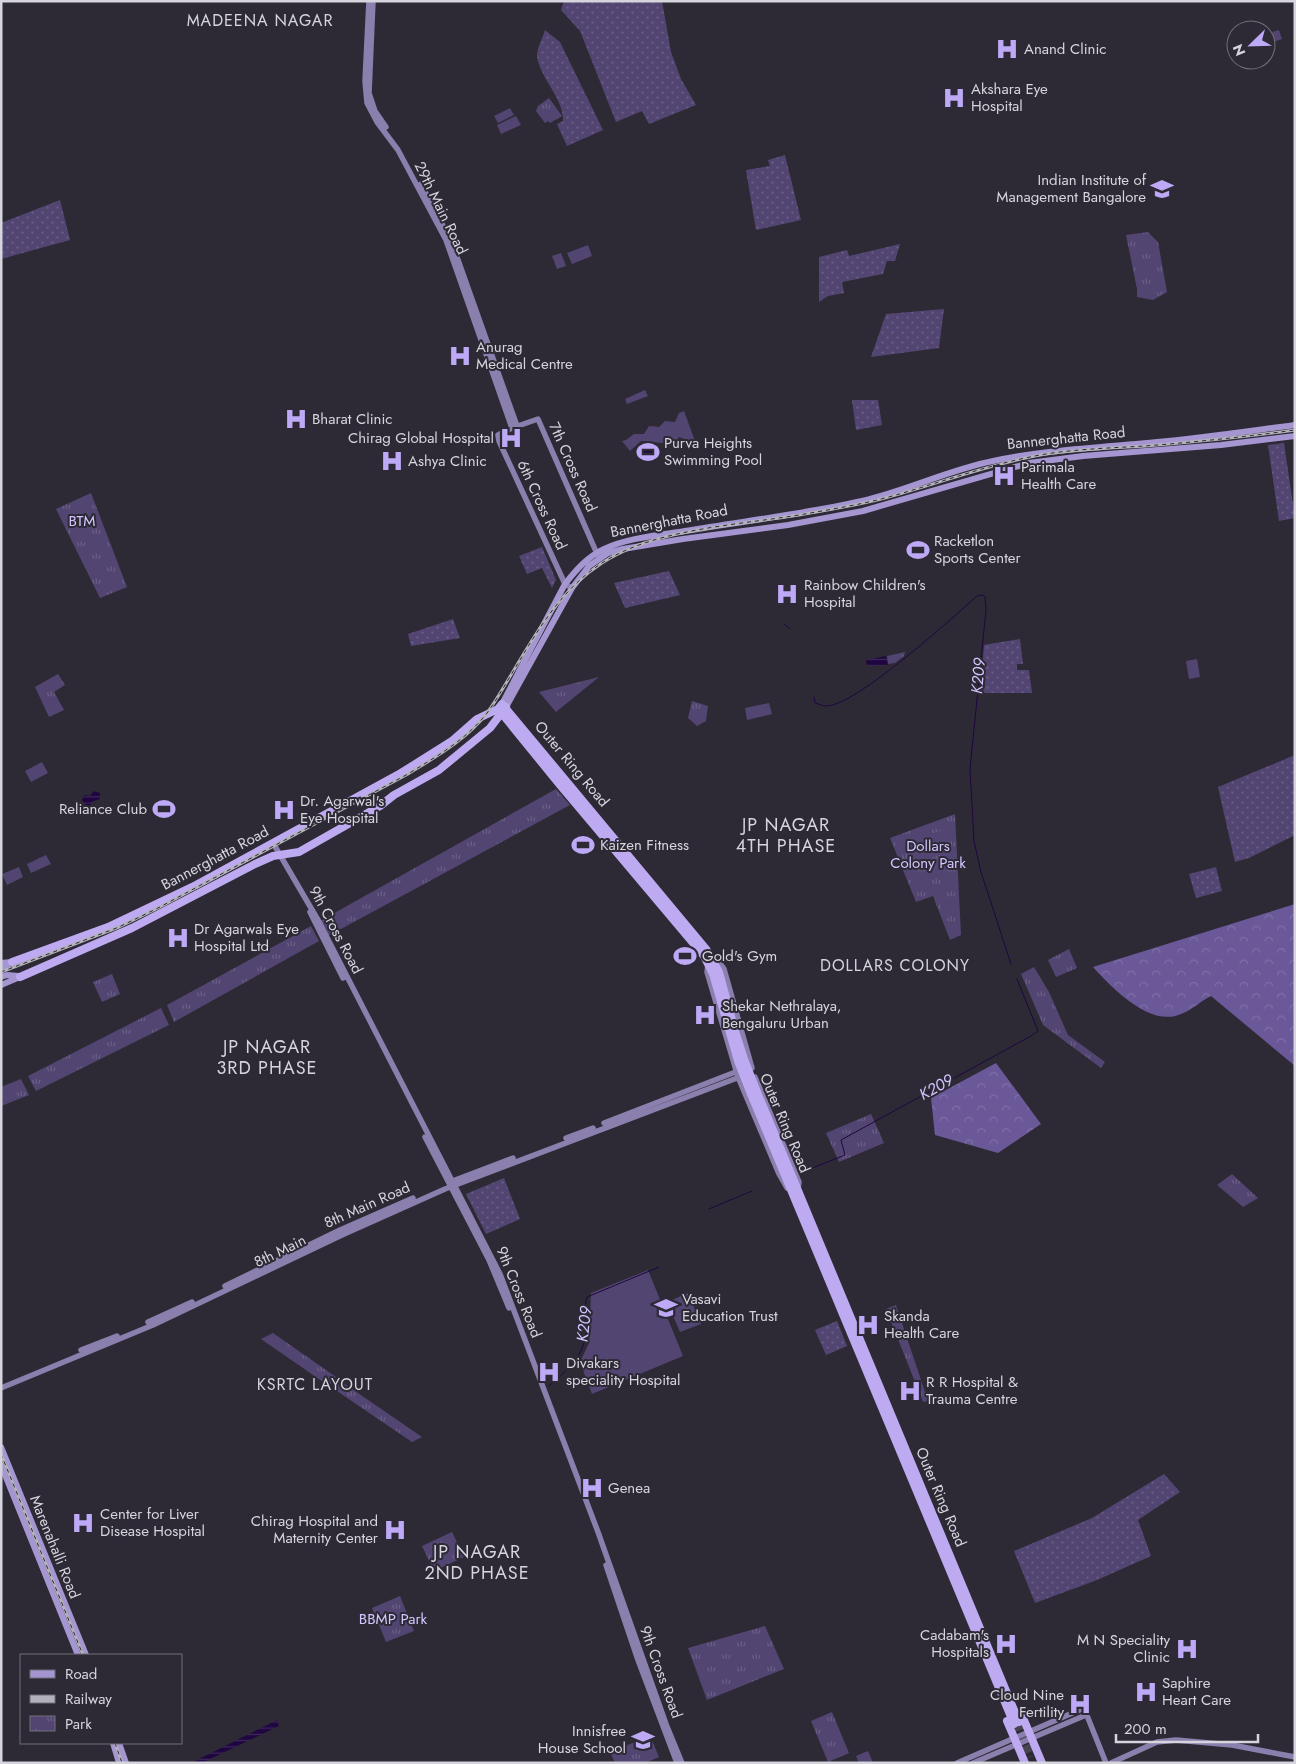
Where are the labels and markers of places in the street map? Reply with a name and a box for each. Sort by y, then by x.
hospital icon: Anand Clinic [994,36,1020,62]
place label: Anand Clinic [1024,38,1107,60]
place label: Akshara Eye Hospital [971,78,1048,117]
hospital icon: Akshara Eye Hospital [941,85,967,111]
place label: Indian Institute of Management Bangalore [996,169,1147,208]
school or university icon: Indian Institute of Management Bangalore [1149,176,1175,202]
place label: Anurag Medical Centre [476,336,573,375]
hospital icon: Anurag Medical Centre [447,343,473,369]
hospital icon: Bharat Clinic [283,406,309,432]
place label: Bharat Clinic [312,408,393,430]
hospital icon: Chirag Global Hospital [498,425,524,451]
place label: Chirag Global Hospital [348,427,494,449]
place label: Purva Heights Swimming Pool [664,432,762,471]
sports icon: Purva Heights Swimming Pool [635,439,661,465]
hospital icon: Ashya Clinic [379,448,405,474]
place label: Ashya Clinic [408,450,487,472]
place label: Parimala Health Care [1021,456,1097,495]
hospital icon: Parimala Health Care [991,463,1017,489]
place label: Racketlon Sports Center [934,530,1021,569]
sports icon: Racketlon Sports Center [905,537,931,563]
place label: Rainbow Children's Hospital [804,574,926,613]
hospital icon: Rainbow Children's Hospital [774,581,800,607]
place label: Dr. Agarwal's Eye Hospital [300,790,384,829]
sports icon: Reliance Club [151,796,177,822]
hospital icon: Dr. Agarwal's Eye Hospital [271,797,297,823]
place label: Reliance Club [59,798,147,820]
sports icon: Kaizen Fitness [570,832,596,858]
place label: Kaizen Fitness [600,834,689,856]
place label: Dr Agarwals Eye Hospital Ltd [194,918,299,957]
hospital icon: Dr Agarwals Eye Hospital Ltd [165,925,191,951]
sports icon: Gold's Gym [672,943,698,969]
place label: Gold's Gym [702,945,777,967]
place label: Shekar Nethralaya, Bengaluru Urban [722,995,842,1034]
hospital icon: Shekar Nethralaya, Bengaluru Urban [692,1002,718,1028]
place label: Vasavi Education Trust [682,1288,778,1327]
school or university icon: Vasavi Education Trust [653,1295,679,1321]
place label: Skanda Health Care [884,1305,960,1344]
hospital icon: Skanda Health Care [855,1312,881,1338]
place label: Divakars speciality Hospital [566,1352,680,1391]
hospital icon: Divakars speciality Hospital [536,1359,562,1385]
place label: R R Hospital & Trauma Centre [926,1371,1018,1410]
hospital icon: R R Hospital & Trauma Centre [897,1378,923,1404]
hospital icon: Genea [579,1475,605,1501]
place label: Genea [608,1477,650,1499]
place label: Center for Liver Disease Hospital [100,1503,205,1542]
hospital icon: Center for Liver Disease Hospital [70,1510,96,1536]
place label: Chirag Hospital and Maternity Center [251,1510,379,1549]
hospital icon: Chirag Hospital and Maternity Center [382,1517,408,1543]
place label: Cadabam's Hospitals [920,1624,989,1663]
place label: M N Speciality Clinic [1077,1629,1170,1668]
hospital icon: Cadabam's Hospitals [993,1631,1019,1657]
hospital icon: M N Speciality Clinic [1174,1636,1200,1662]
place label: Saphire Heart Care [1162,1672,1231,1711]
hospital icon: Saphire Heart Care [1133,1679,1159,1705]
place label: Cloud Nine Fertility [990,1684,1064,1723]
hospital icon: Cloud Nine Fertility [1067,1691,1093,1717]
place label: Innisfree House School [538,1720,626,1759]
school or university icon: Innisfree House School [630,1727,656,1753]

